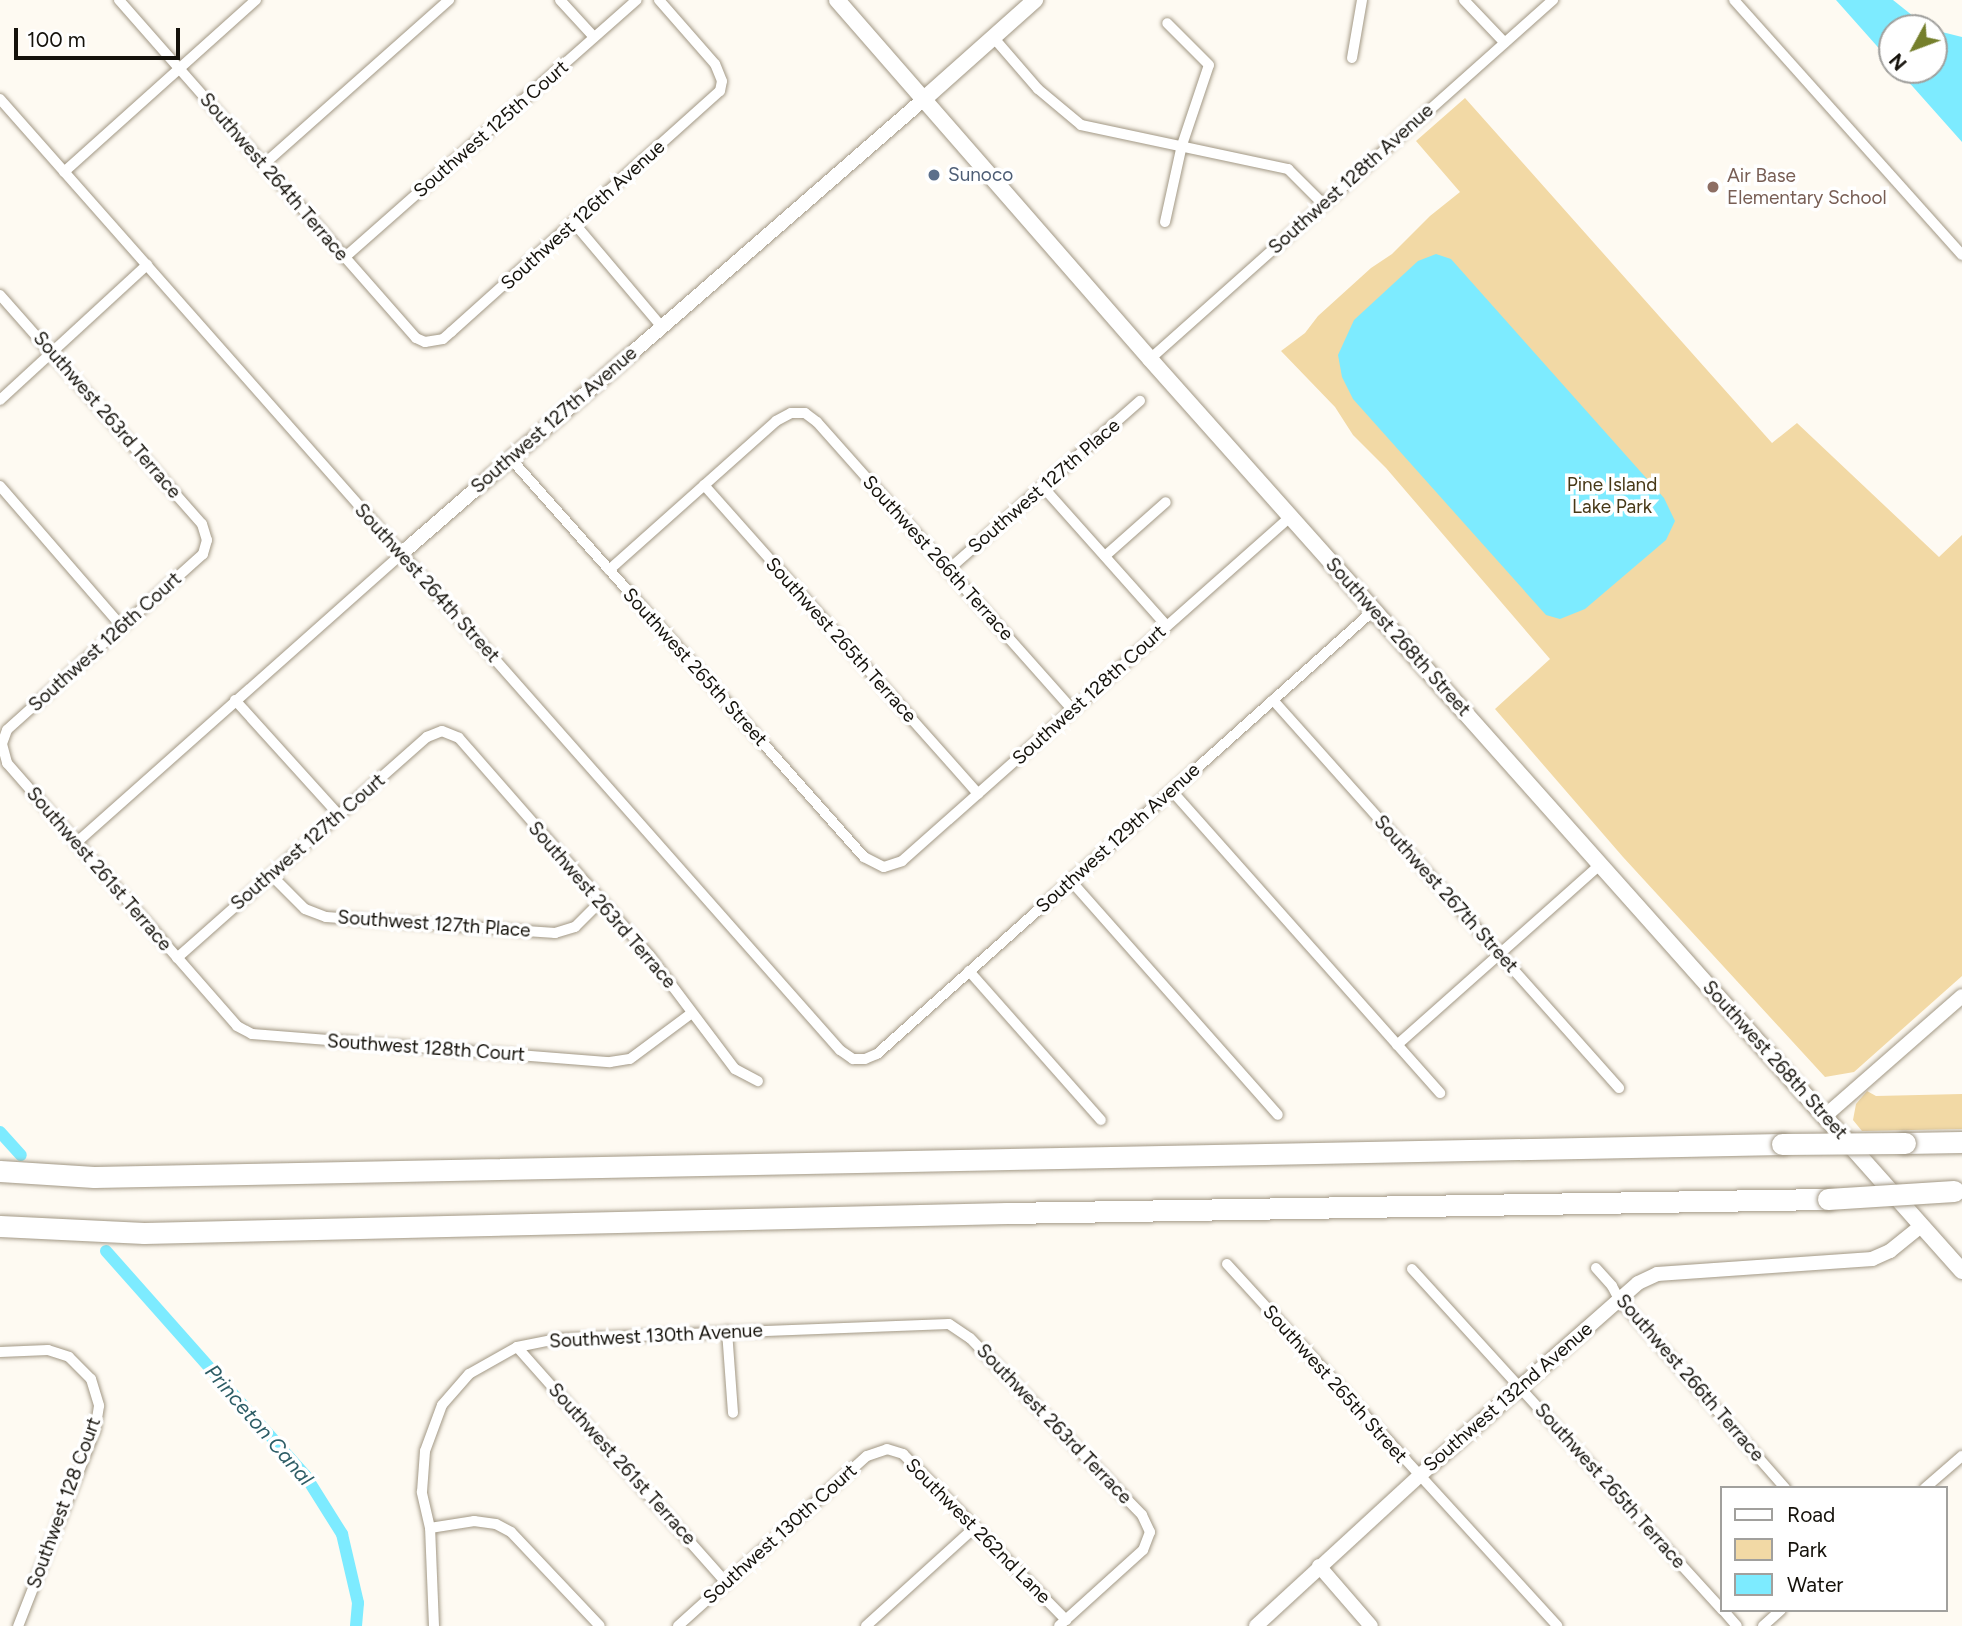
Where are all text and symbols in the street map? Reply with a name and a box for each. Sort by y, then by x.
scale bar [18,14,184,58]
north arrow [1878,14,1948,84]
text: 100 m [27,27,86,52]
text: N [1885,49,1912,75]
street label: Southwest 125th Court [409,56,573,202]
street label: Southwest 264th Terrace [195,88,353,266]
street label: Southwest 128th Avenue [1264,99,1438,259]
street label: Southwest 126th Avenue [496,135,670,295]
place label: Sunoco [948,164,1013,186]
place label: Air Base Elementary School [1727,165,1887,209]
marker: Sunoco [926,167,942,183]
marker: Air Base Elementary School [1705,179,1721,195]
street label: Southwest 263rd Terrace [28,327,186,503]
street label: Southwest 127th Avenue [466,342,642,498]
street label: Southwest 127th Place [964,414,1124,558]
street label: Southwest 266th Terrace [858,471,1018,645]
park label: Pine Island Lake Park [1567,474,1657,518]
street label: Southwest 264th Street [350,499,504,667]
street label: Southwest 265th Terrace [761,553,921,727]
street label: Southwest 268th Street [1321,553,1475,721]
street label: Southwest 126th Court [24,568,186,716]
street label: Southwest 265th Street [618,583,772,751]
street label: Southwest 128th Court [1008,620,1170,770]
street label: Southwest 129th Avenue [1031,758,1205,918]
street label: Southwest 127th Court [226,769,390,915]
street label: Southwest 261st Terrace [22,782,176,956]
street label: Southwest 267th Street [1369,811,1523,977]
street label: Southwest 263rd Terrace [523,817,681,993]
street label: Southwest 127th Place [337,906,531,942]
street label: Southwest 268th Street [1698,976,1852,1144]
street label: Southwest 128th Court [326,1030,526,1066]
street label: Southwest 266th Terrace [1611,1290,1769,1466]
street label: Southwest 265th Street [1258,1300,1412,1468]
street label: Southwest 132nd Avenue [1419,1317,1597,1477]
street label: Southwest 130th Avenue [549,1319,763,1353]
street label: Southwest 263rd Terrace [972,1339,1136,1509]
water label: Princeton Canal [200,1359,318,1491]
street label: Southwest 261st Terrace [543,1379,701,1549]
street label: Southwest 265th Terrace [1530,1399,1690,1573]
street label: Southwest 128 Court [22,1414,106,1592]
street label: Southwest 262nd Lane [901,1454,1055,1608]
street label: Southwest 130th Court [699,1459,861,1609]
legend [1720,1486,1948,1612]
text: Road [1787,1502,1835,1527]
text: Park [1787,1537,1827,1562]
text: Water [1787,1572,1843,1597]

